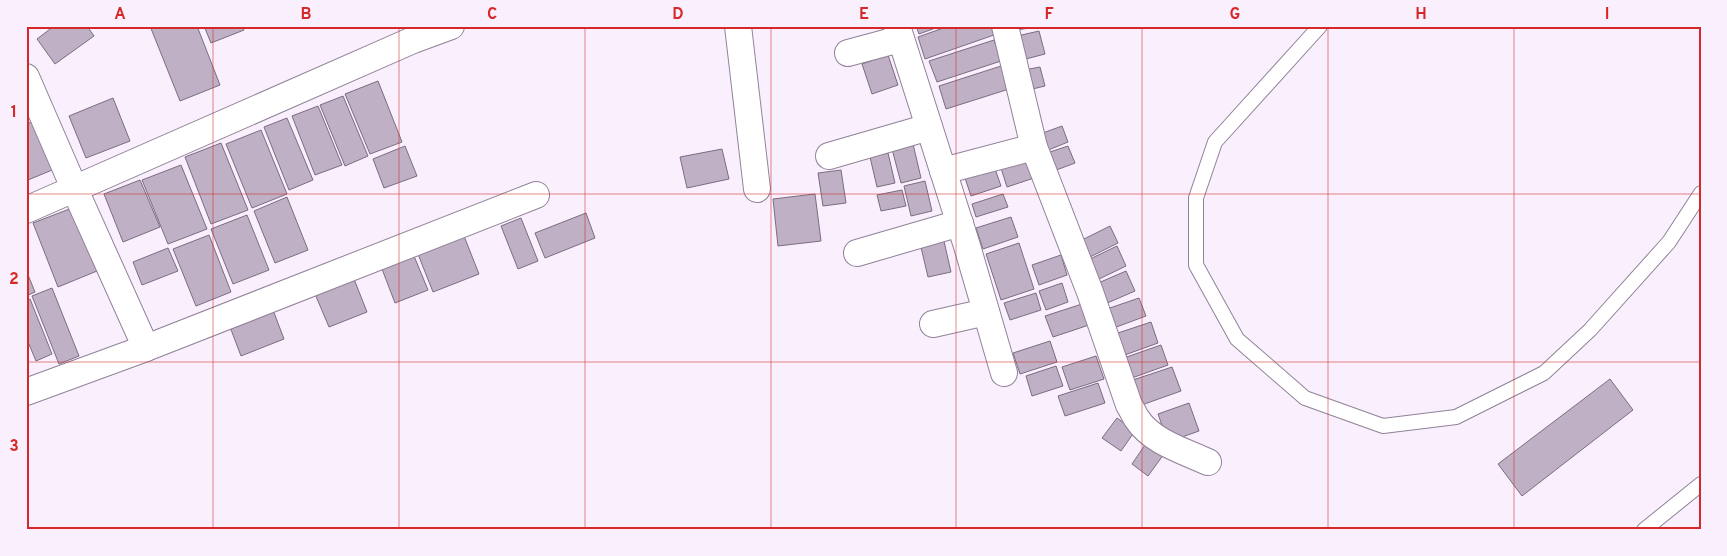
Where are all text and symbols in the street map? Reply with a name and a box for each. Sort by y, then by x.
text: A [114,5,126,25]
text: B [300,5,312,25]
text: C [487,5,497,25]
text: D [672,5,684,25]
text: E [859,5,869,25]
text: F [1044,5,1054,25]
text: G [1230,5,1240,25]
text: H [1415,5,1427,25]
text: I [1605,5,1609,25]
text: 1 [11,103,17,123]
text: 2 [9,270,19,290]
text: 3 [9,437,19,457]

